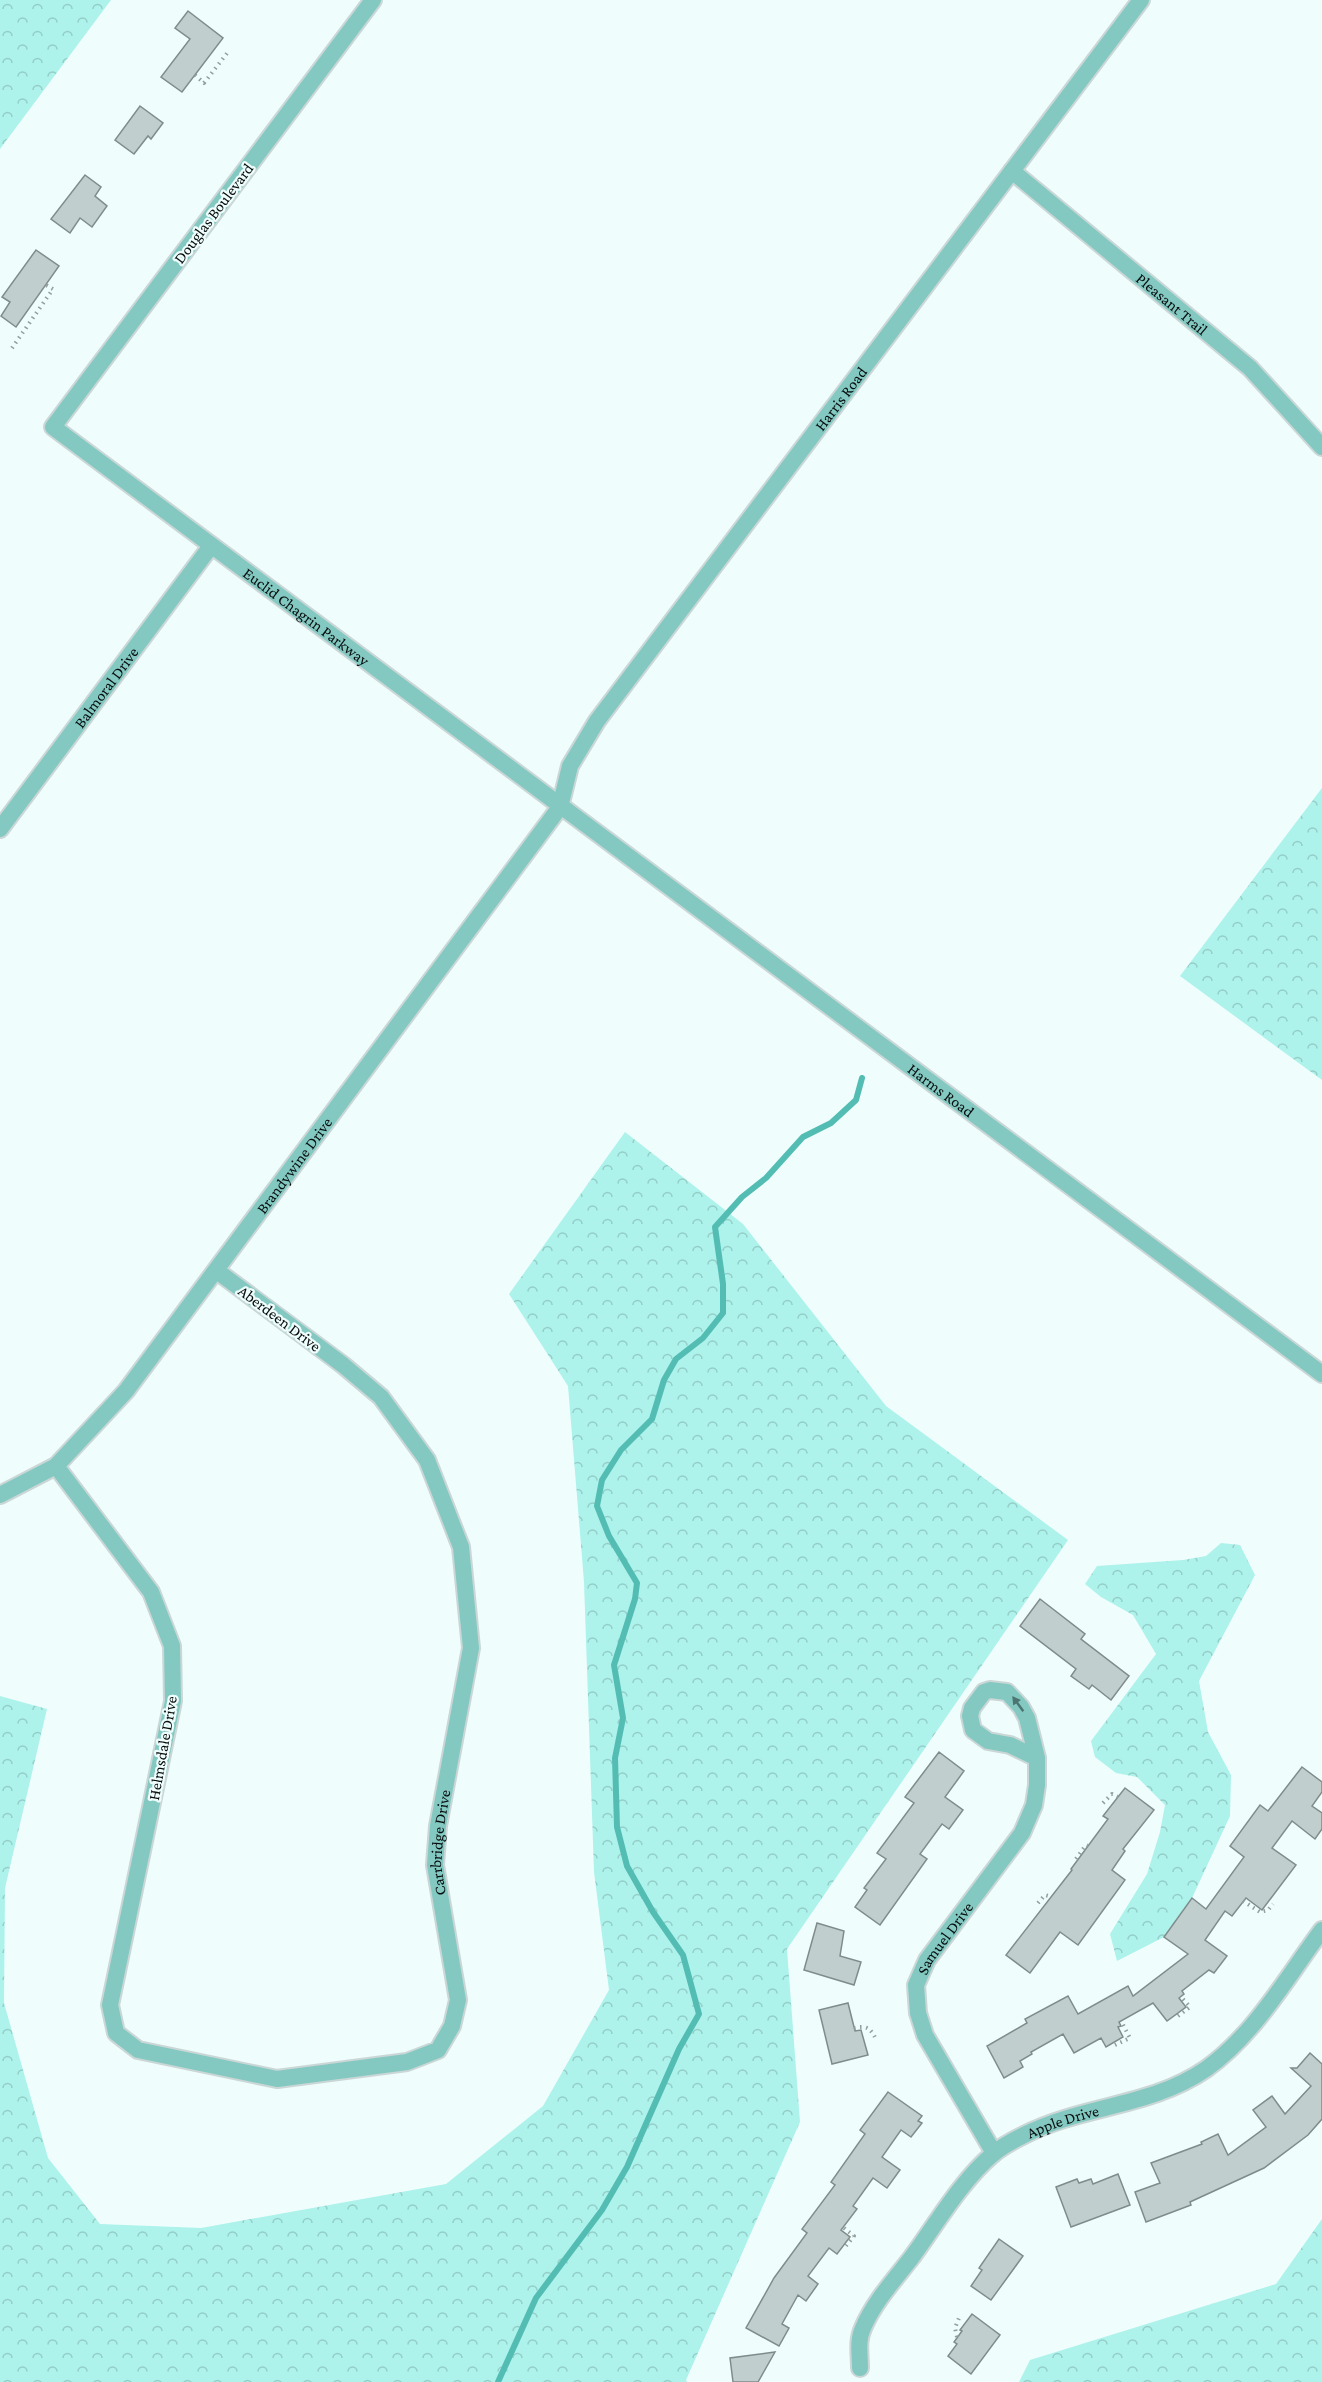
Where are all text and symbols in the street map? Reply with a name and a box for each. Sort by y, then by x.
street label: Douglas Boulevard [170,160,258,267]
street label: Pleasant Trail [1133,270,1211,338]
street label: Harris Road [811,363,871,434]
street label: Euclid Chagrin Parkway [240,564,373,670]
street label: Balmoral Drive [71,644,142,731]
street label: Harms Road [905,1060,978,1121]
street label: Brandywine Drive [253,1114,335,1217]
street label: Aberdeen Drive [235,1282,324,1355]
street label: Helmsdale Drive [145,1695,180,1802]
one-way arrow [1012,1696,1024,1712]
street label: Carrbridge Drive [427,1788,454,1897]
street label: Samuel Drive [914,1899,976,1977]
street label: Apple Drive [1024,2102,1100,2141]

